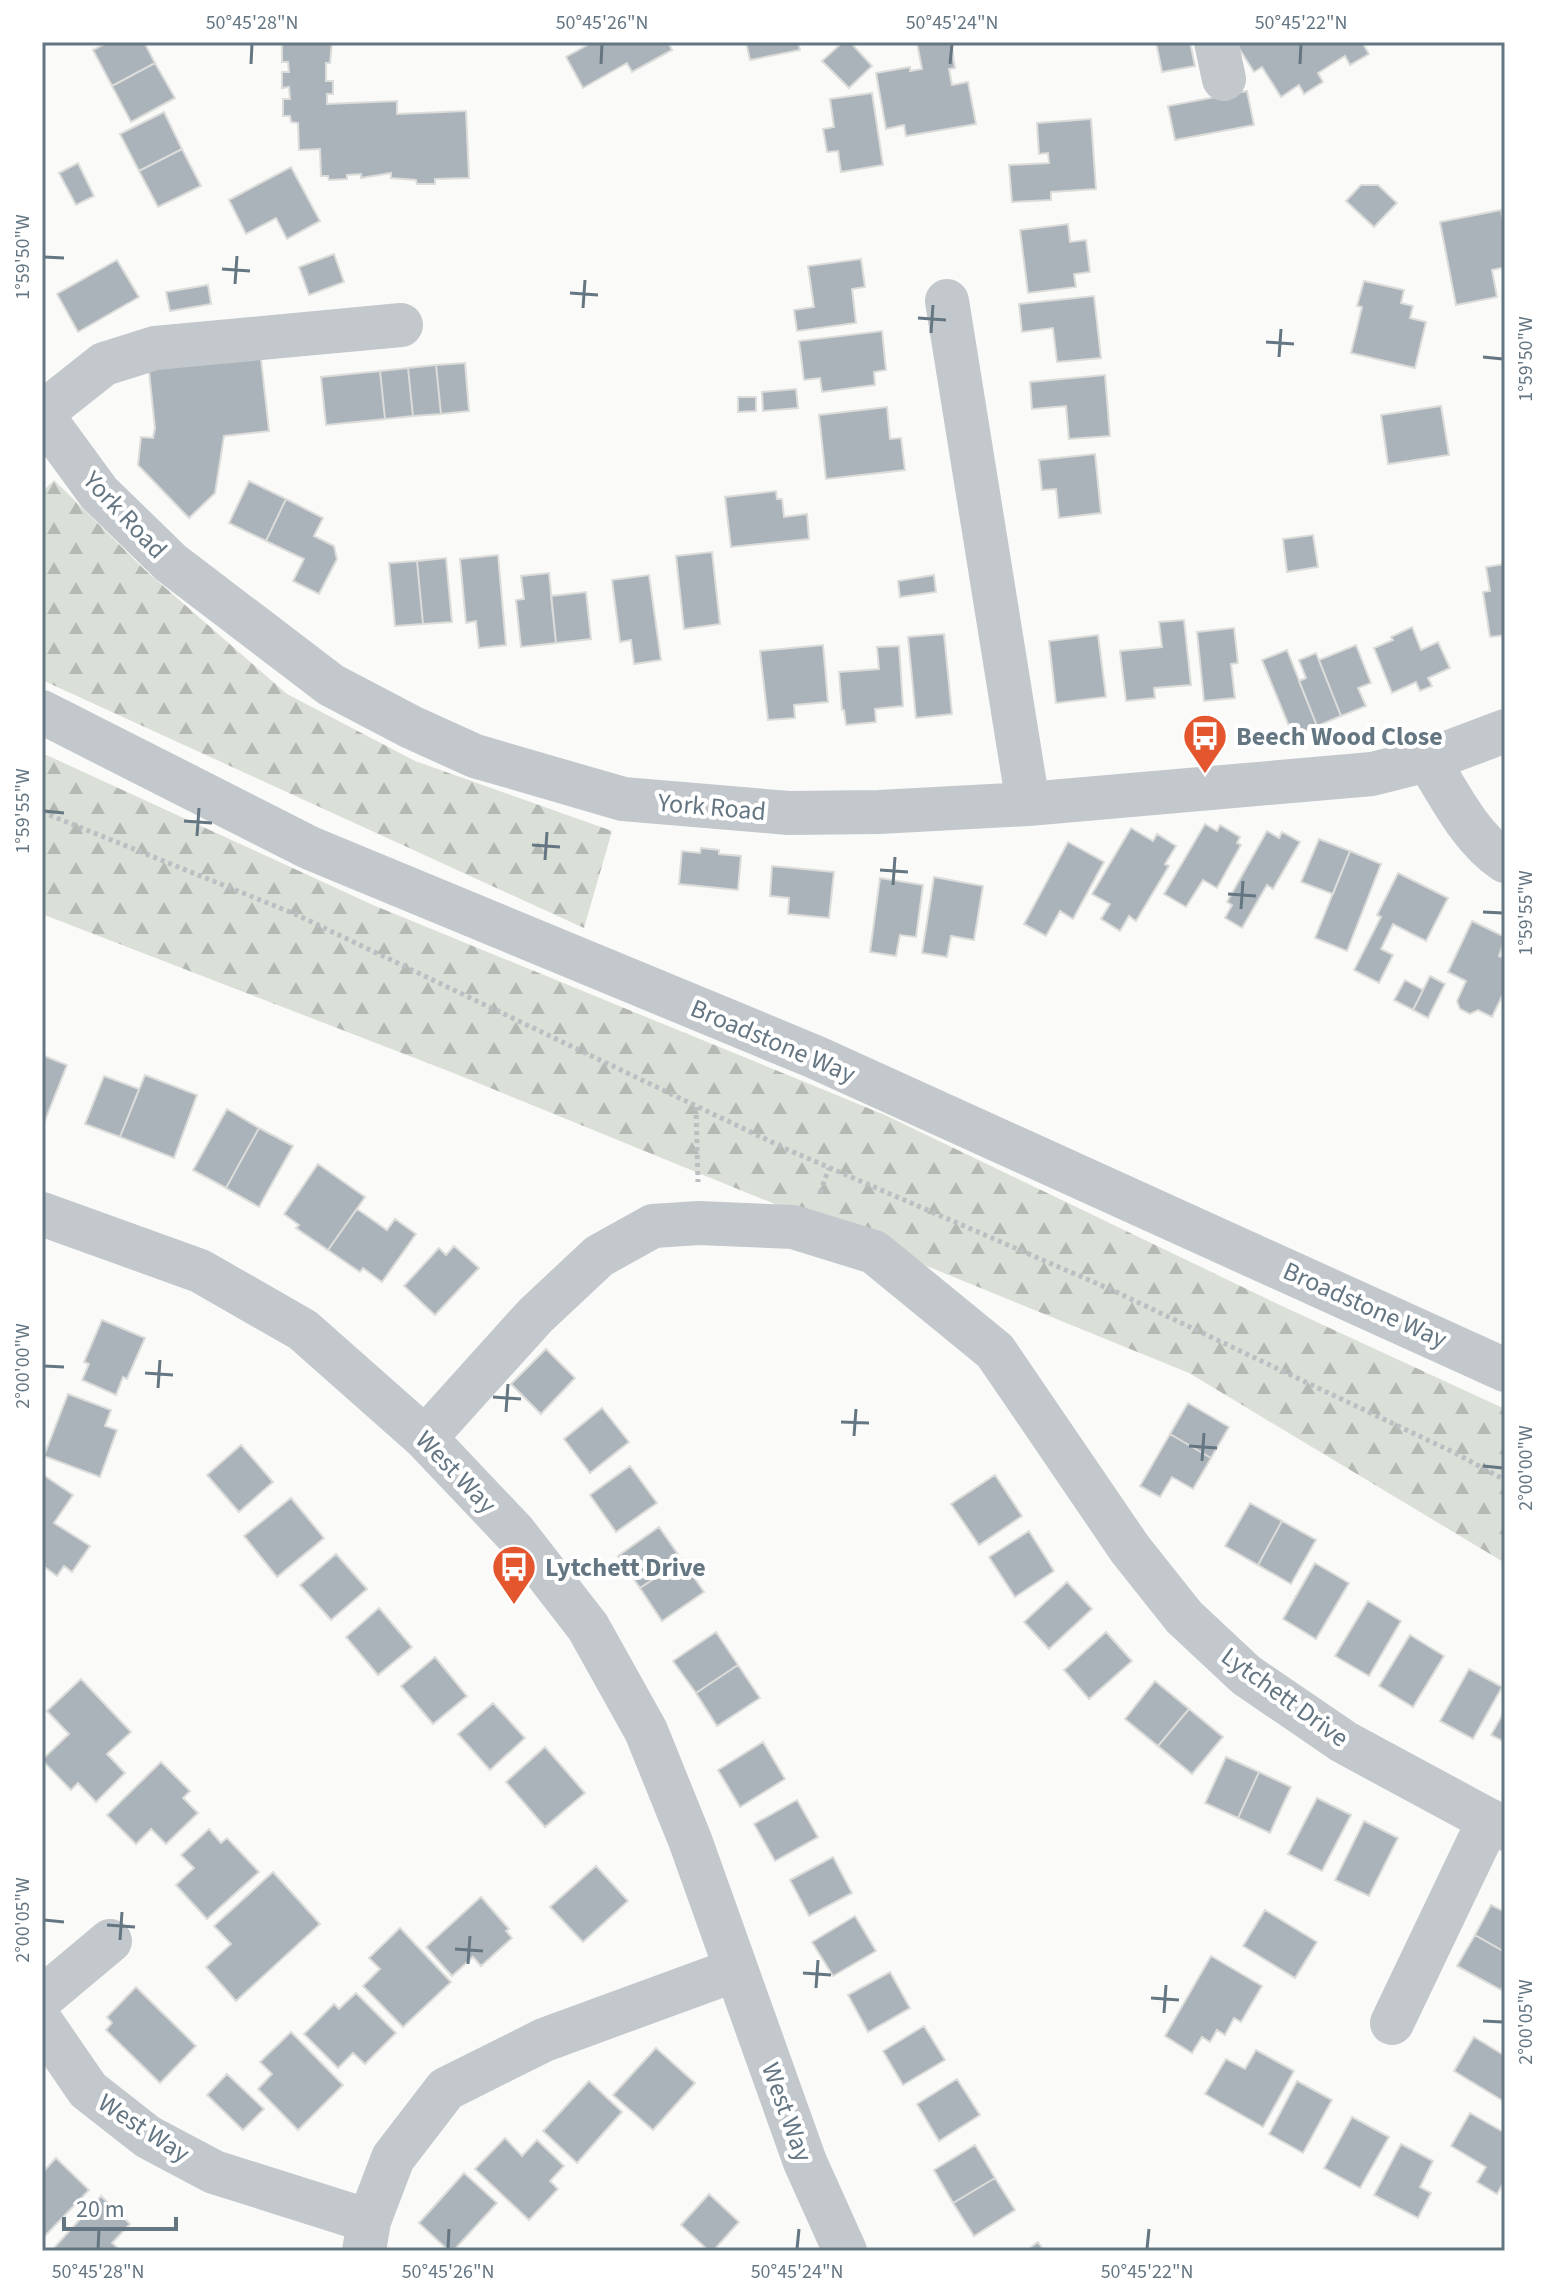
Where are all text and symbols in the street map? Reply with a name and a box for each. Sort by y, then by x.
text: 50°45'28"N [206,9,298,37]
text: 50°45'26"N [556,9,648,37]
text: 50°45'24"N [906,9,998,37]
text: 50°45'22"N [1255,9,1347,37]
text: 1°59'50"W [9,214,37,300]
text: 1°59'50"W [1512,316,1540,402]
street label: York Road [74,462,175,567]
bus stop icon: Beech Wood Close [1181,712,1229,775]
place label: Beech Wood Close [1236,718,1443,755]
text: 1°59'55"W [9,768,37,854]
street label: York Road [655,784,768,830]
text: 1°59'55"W [1512,870,1540,956]
street label: Broadstone Way [685,990,861,1092]
street label: Broadstone Way [1277,1252,1453,1358]
text: 2°00'00"W [9,1323,37,1409]
street label: West Way [407,1422,505,1522]
text: 2°00'00"W [1512,1425,1540,1511]
bus stop icon: Lytchett Drive [490,1543,538,1606]
place label: Lytchett Drive [545,1549,706,1586]
street label: Lytchett Drive [1214,1638,1356,1756]
text: 2°00'05"W [9,1877,37,1963]
text: 2°00'05"W [1512,1979,1540,2065]
street label: West Way [752,2057,822,2167]
street label: West Way [91,2084,197,2172]
scale bar [64,2181,176,2231]
text: 20 m [76,2192,125,2227]
text: 50°45'28"N [52,2258,144,2286]
text: 50°45'26"N [402,2258,494,2286]
text: 50°45'24"N [751,2258,843,2286]
text: 50°45'22"N [1101,2258,1193,2286]

